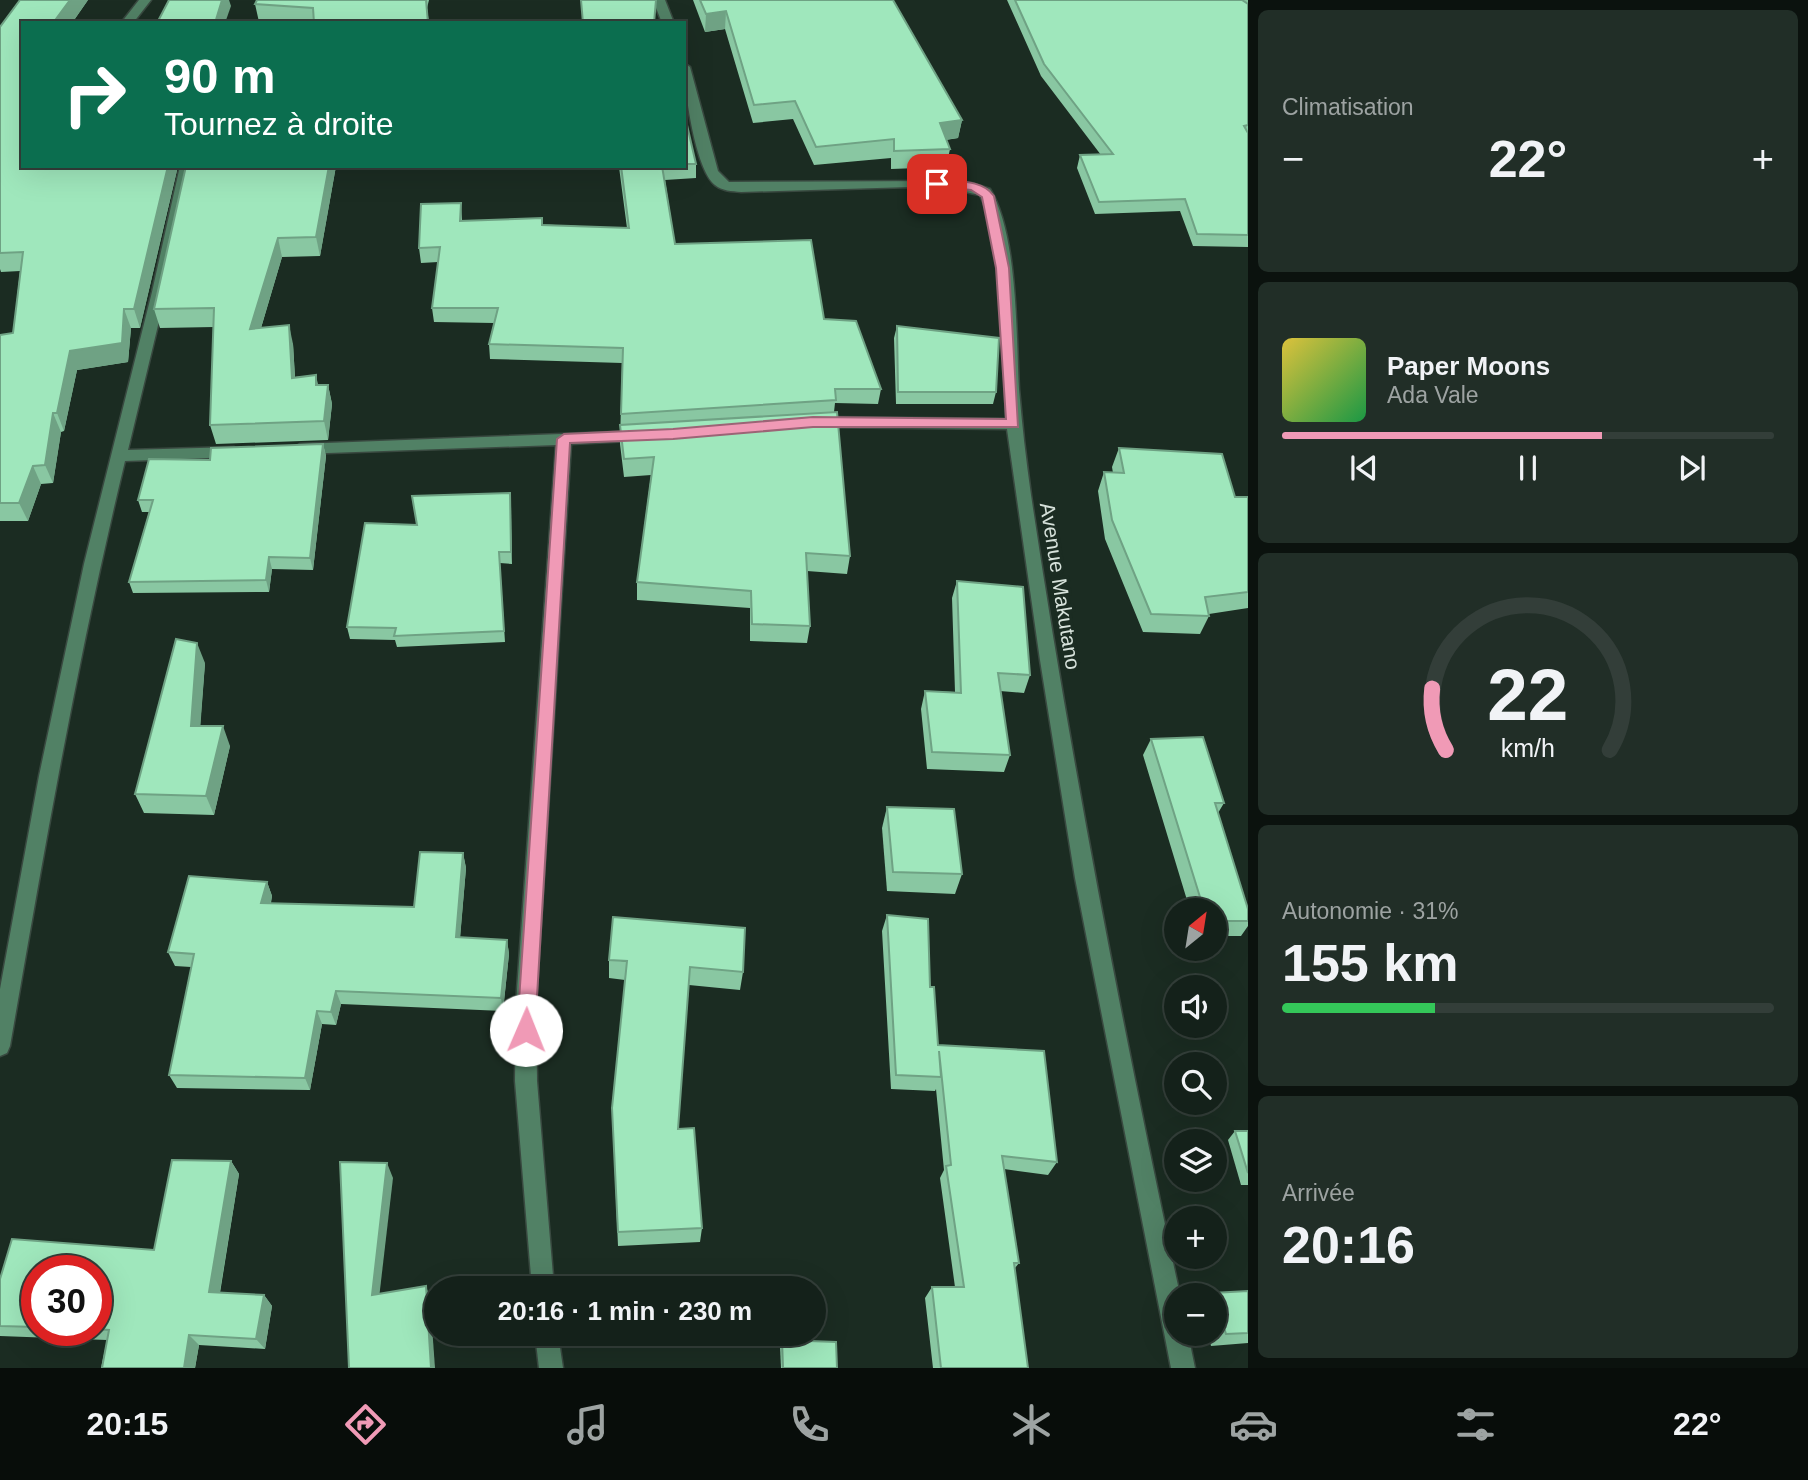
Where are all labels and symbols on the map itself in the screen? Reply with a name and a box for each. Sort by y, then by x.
pin [907,154,967,214]
street label: Avenue Makutano [1036,501,1085,671]
north arrow [1164,898,1227,961]
position arrow [489,993,563,1067]
speed limit sign: 30 [21,1255,112,1346]

